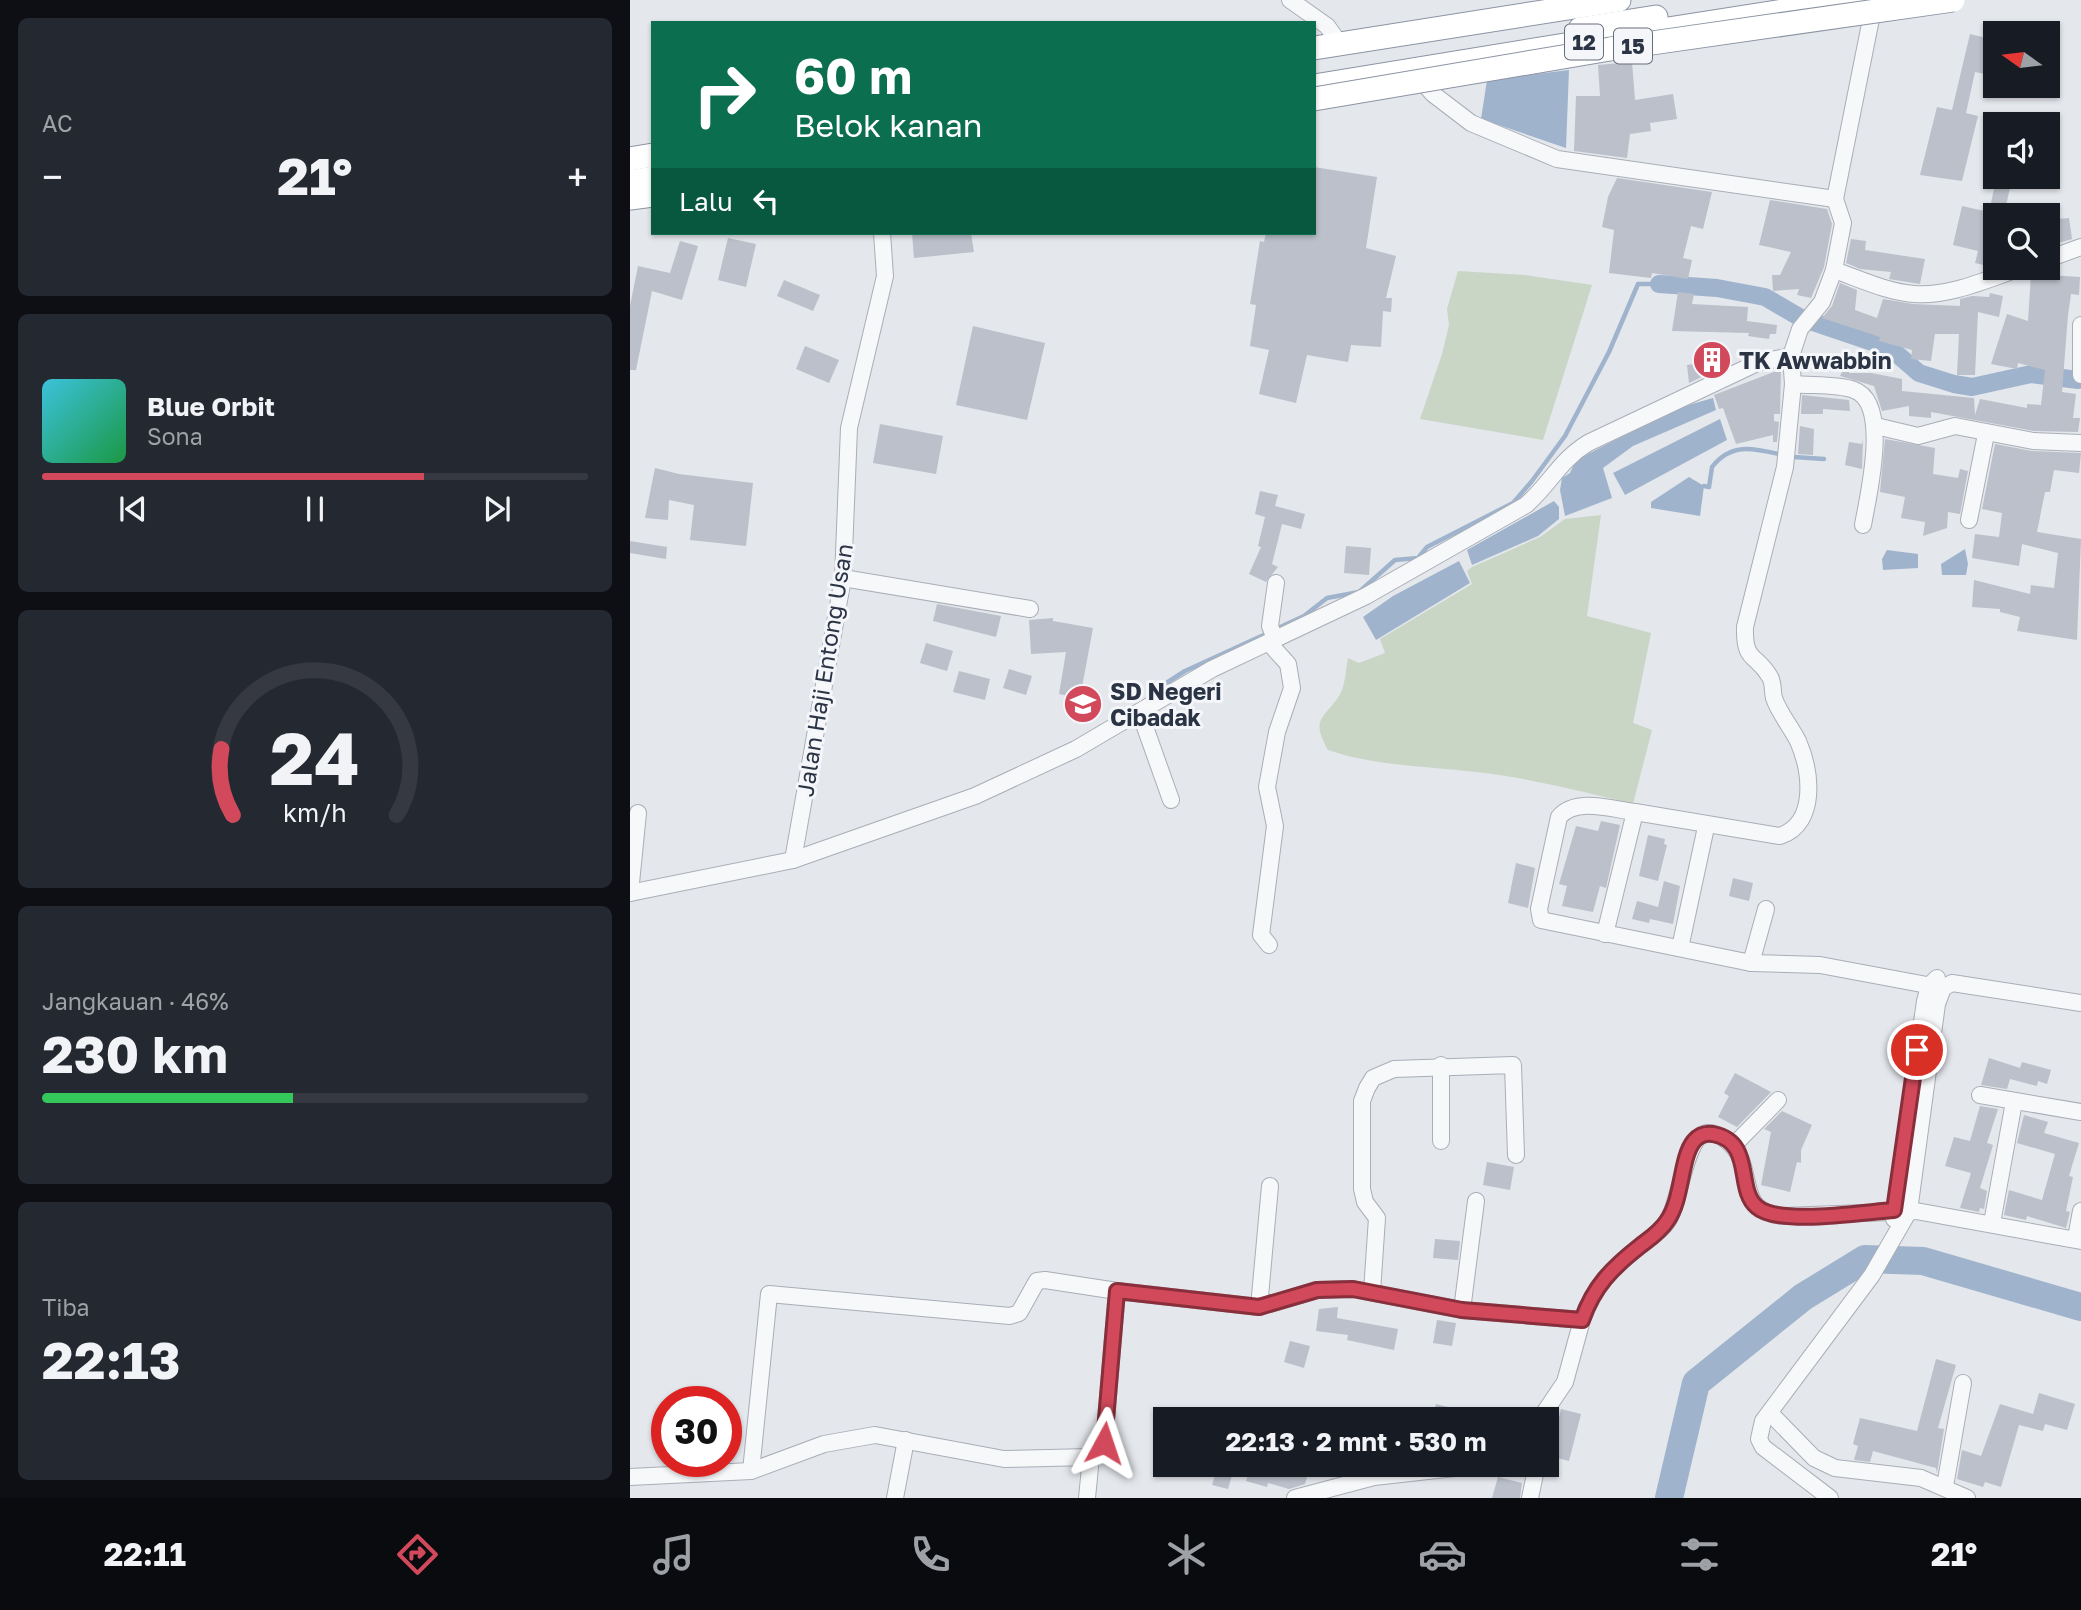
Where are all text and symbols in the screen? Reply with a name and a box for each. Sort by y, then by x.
north arrow [1983,21,2060,98]
map controls [1983,21,2060,280]
road number: 12 [1565,24,1603,60]
road number: 15 [1614,28,1652,64]
text: 60 m [794,46,912,105]
icon: right [679,49,770,140]
text: Belok kanan [794,106,982,144]
text: AC [42,109,73,137]
button: sound [1983,112,2060,189]
text: 21° [277,144,353,206]
text: − [42,154,63,199]
text: + [567,154,588,199]
icon: left [747,182,785,220]
text: Lalu [679,186,733,217]
button: search [1983,203,2060,280]
building icon: TK Awwabbin [1691,339,1733,381]
place label: TK Awwabbin [1739,346,1892,374]
text: Blue Orbit [147,391,275,422]
text: Sona [147,422,203,450]
icon: previous [114,490,152,528]
icon: pause [296,490,334,528]
icon: next [478,490,516,528]
street label: Jalan Haji Entong Usan [790,542,858,798]
place label: SD Negeri Cibadak [1110,677,1222,731]
school or university icon: SD Negeri Cibadak [1062,683,1104,725]
text: 24 [270,714,360,801]
text: km/h [283,797,347,828]
text: Jangkauan · 46% [42,987,229,1015]
pin [1887,1020,1947,1080]
text: 230 km [42,1022,228,1084]
icon: arrive [1898,1031,1936,1069]
text: Tiba [42,1293,90,1321]
text: 22:13 [42,1328,181,1390]
speed limit sign: 30 [651,1386,742,1477]
position arrow [1067,1406,1141,1480]
text: 22:13 · 2 mnt · 530 m [1225,1426,1487,1457]
icon: directions [393,1530,442,1579]
icon: music [649,1530,698,1579]
icon: phone [906,1530,955,1579]
icon: climate [1162,1530,1211,1579]
icon: car [1418,1530,1467,1579]
icon: filters [1675,1530,1724,1579]
text: 22:11 [104,1535,186,1573]
text: 21° [1931,1535,1977,1573]

